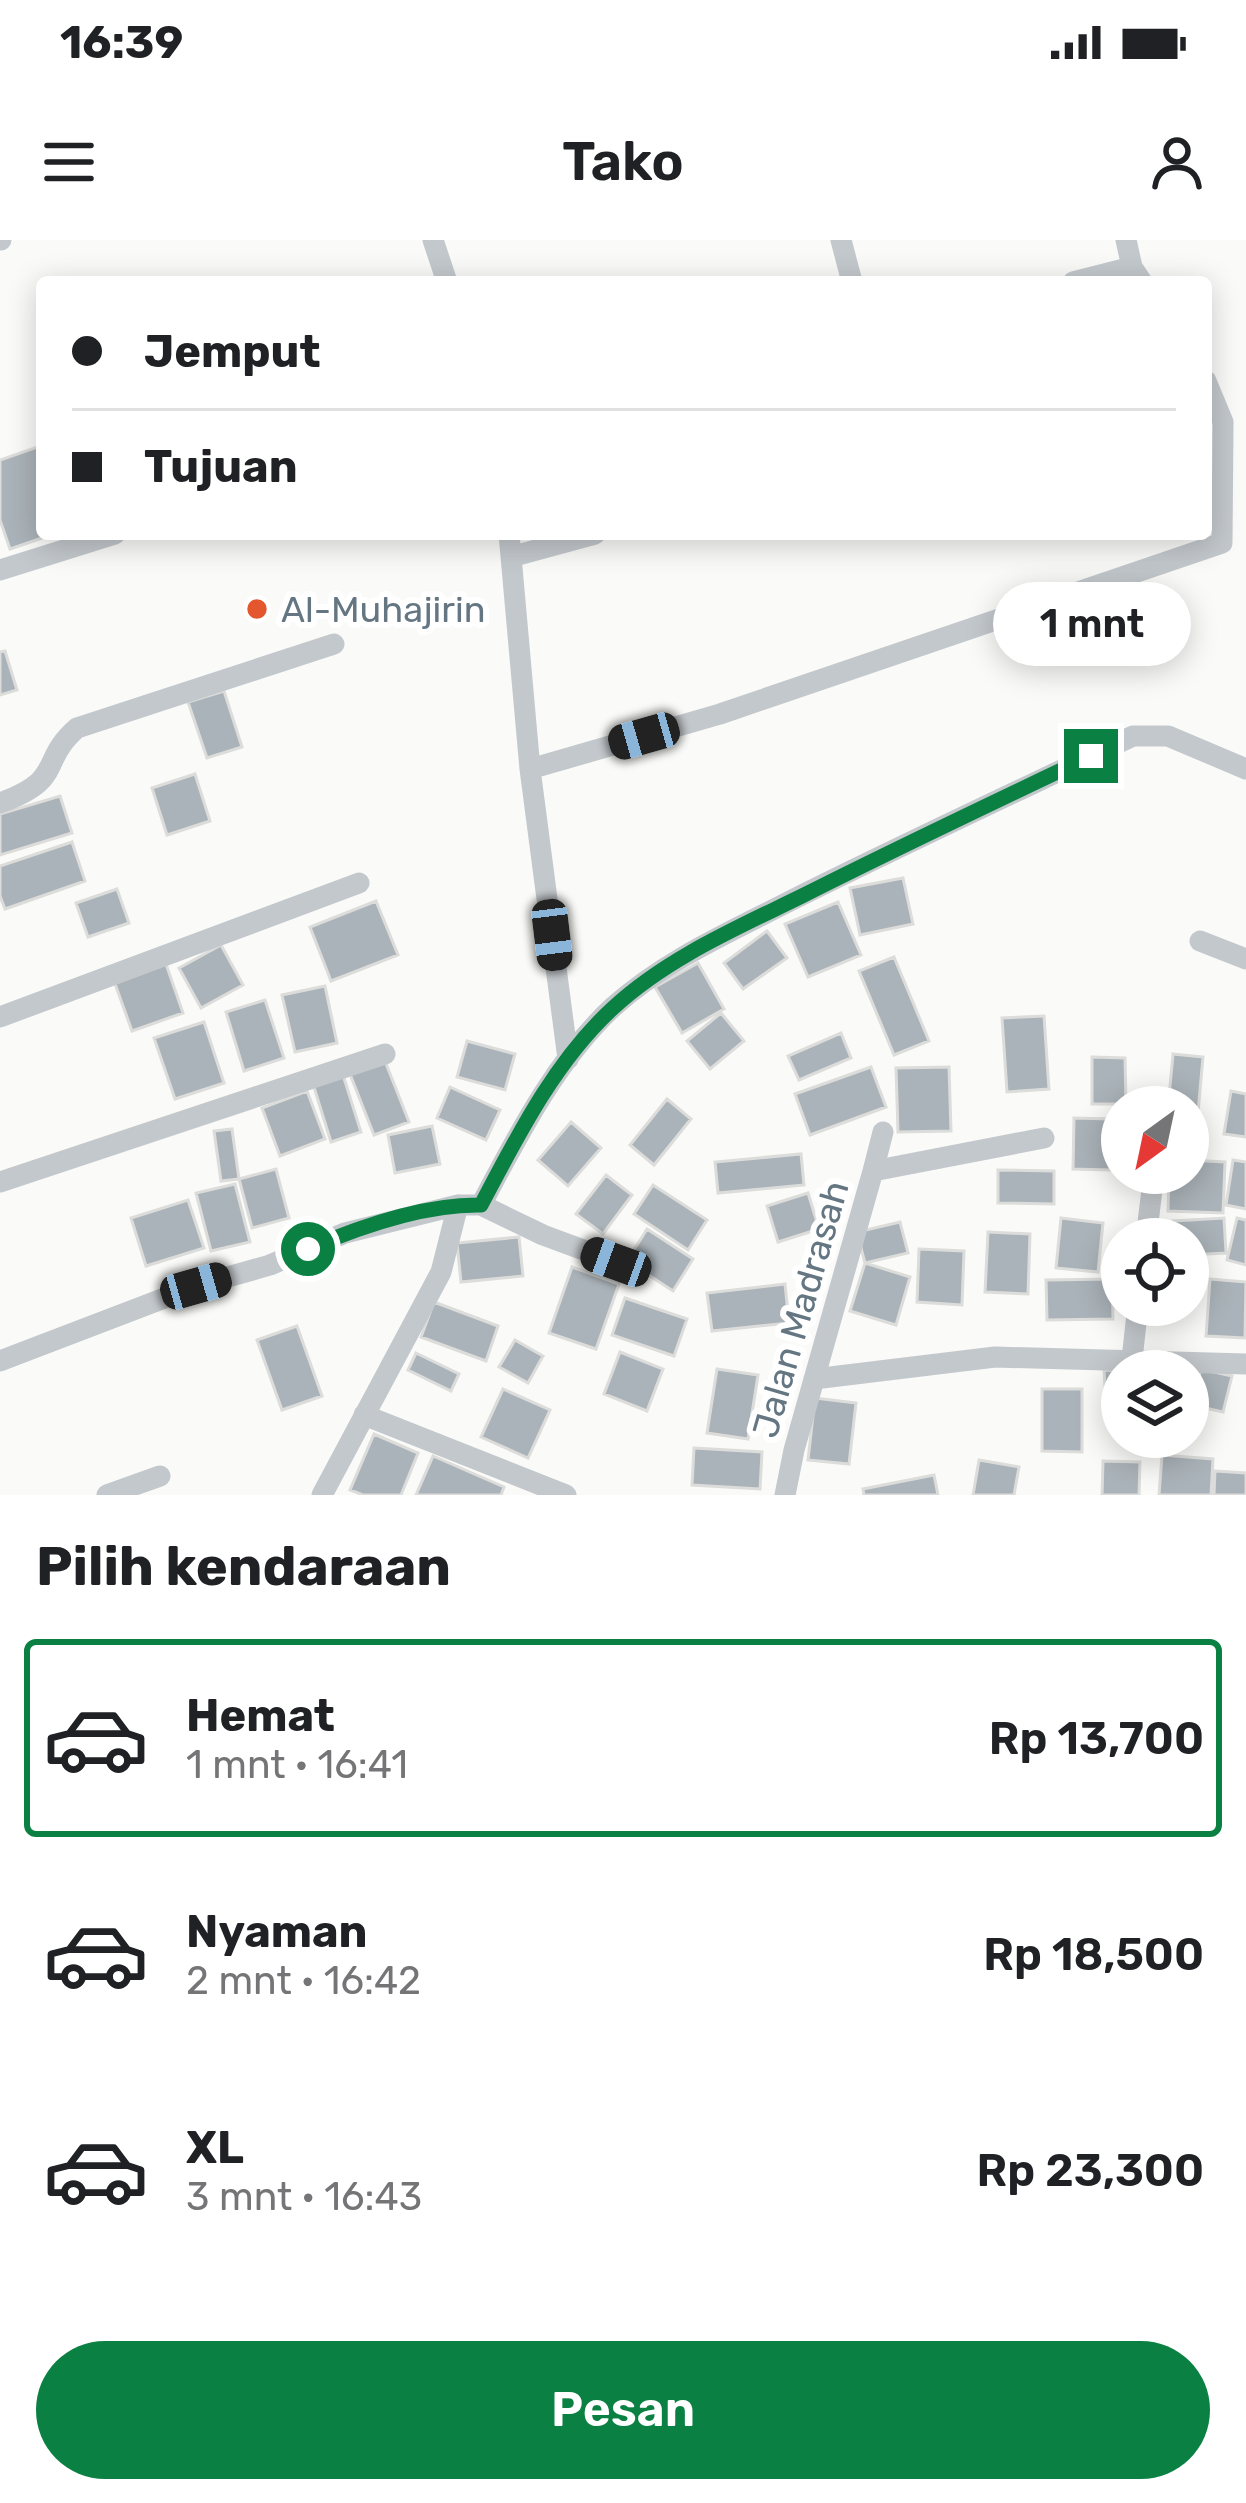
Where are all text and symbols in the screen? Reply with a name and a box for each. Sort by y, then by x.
text: 16:39 [60,16,183,69]
icon: menu [36,129,102,195]
icon: person [1144,129,1210,195]
text: Tako [562,130,684,194]
text: Jemput [144,325,320,378]
text: Tujuan [144,440,298,493]
callout: 1 mnt [992,582,1190,666]
place label: Al-Muhajirin [281,588,486,631]
marker: Al-Muhajirin [244,596,270,622]
text: 1 mnt [1040,601,1144,647]
car [604,709,684,763]
route end [1064,729,1118,783]
car [530,897,574,973]
north arrow [1101,1086,1209,1194]
map controls [1101,1086,1209,1458]
street label: Jalan Madrasah [743,1176,858,1442]
button: locate [1101,1218,1209,1326]
route start [281,1222,335,1276]
car [576,1233,656,1291]
car [156,1259,236,1313]
button: layers [1101,1350,1209,1458]
text: Pilih kendaraan [36,1535,451,1599]
icon: car [42,1684,150,1792]
text: Hemat [186,1689,335,1742]
text: Rp 13,700 [989,1712,1204,1765]
text: 1 mnt · 16:41 [186,1742,408,1788]
icon: car [42,1900,150,2008]
text: Nyaman [186,1905,367,1958]
text: Rp 18,500 [983,1928,1204,1981]
text: 2 mnt · 16:42 [186,1958,421,2004]
icon: car [42,2116,150,2224]
text: XL [186,2121,244,2174]
text: Rp 23,300 [977,2144,1204,2197]
text: 3 mnt · 16:43 [186,2174,422,2220]
button: Pesan [36,2341,1210,2479]

